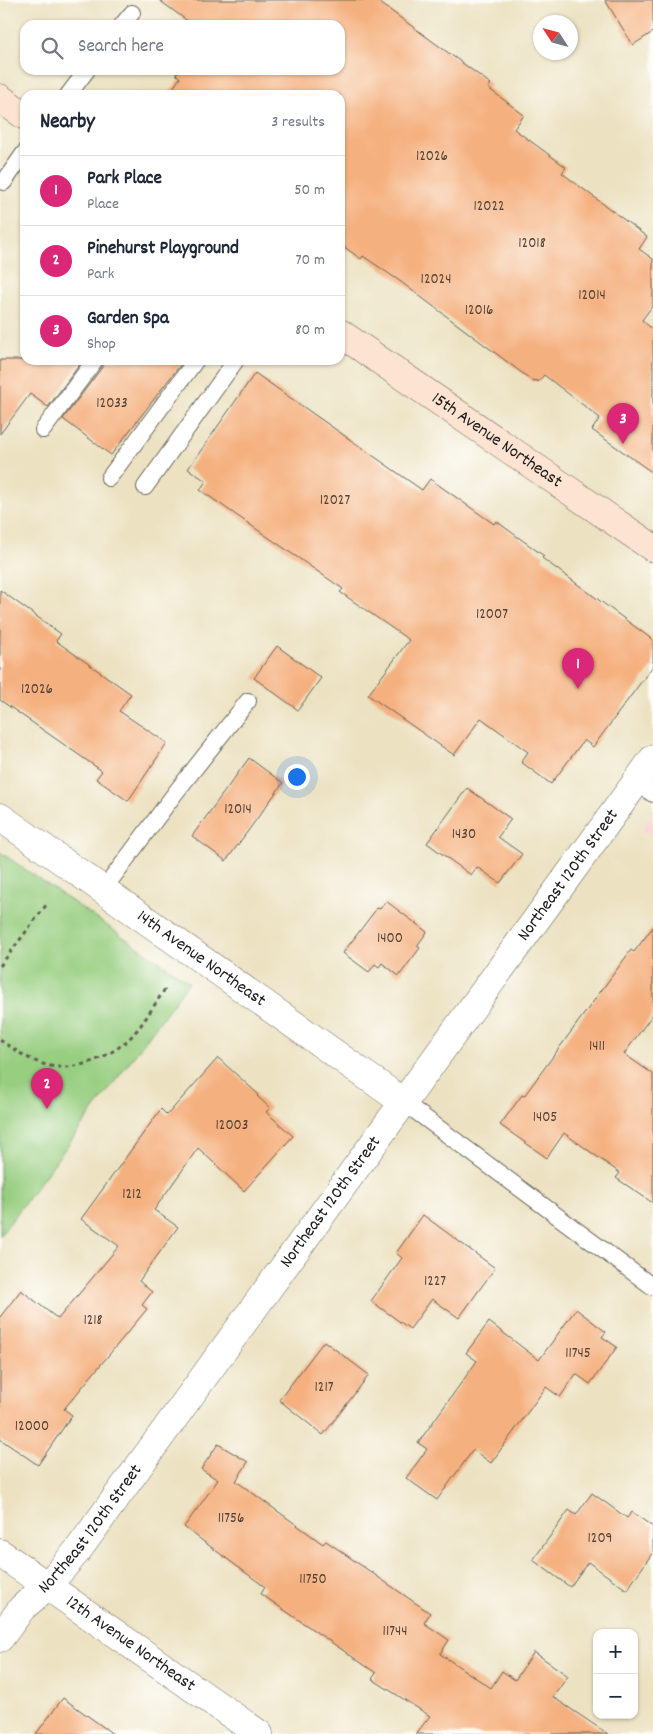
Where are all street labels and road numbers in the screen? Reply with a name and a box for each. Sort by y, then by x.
street label: 15th Avenue Northeast [426,387,567,495]
street label: Northeast 120th Street [512,804,625,947]
street label: 14th Avenue Northeast [131,905,271,1013]
street label: Northeast 120th Street [274,1131,388,1273]
street label: Northeast 120th Street [33,1459,149,1600]
street label: 12th Avenue Northeast [60,1590,201,1698]

